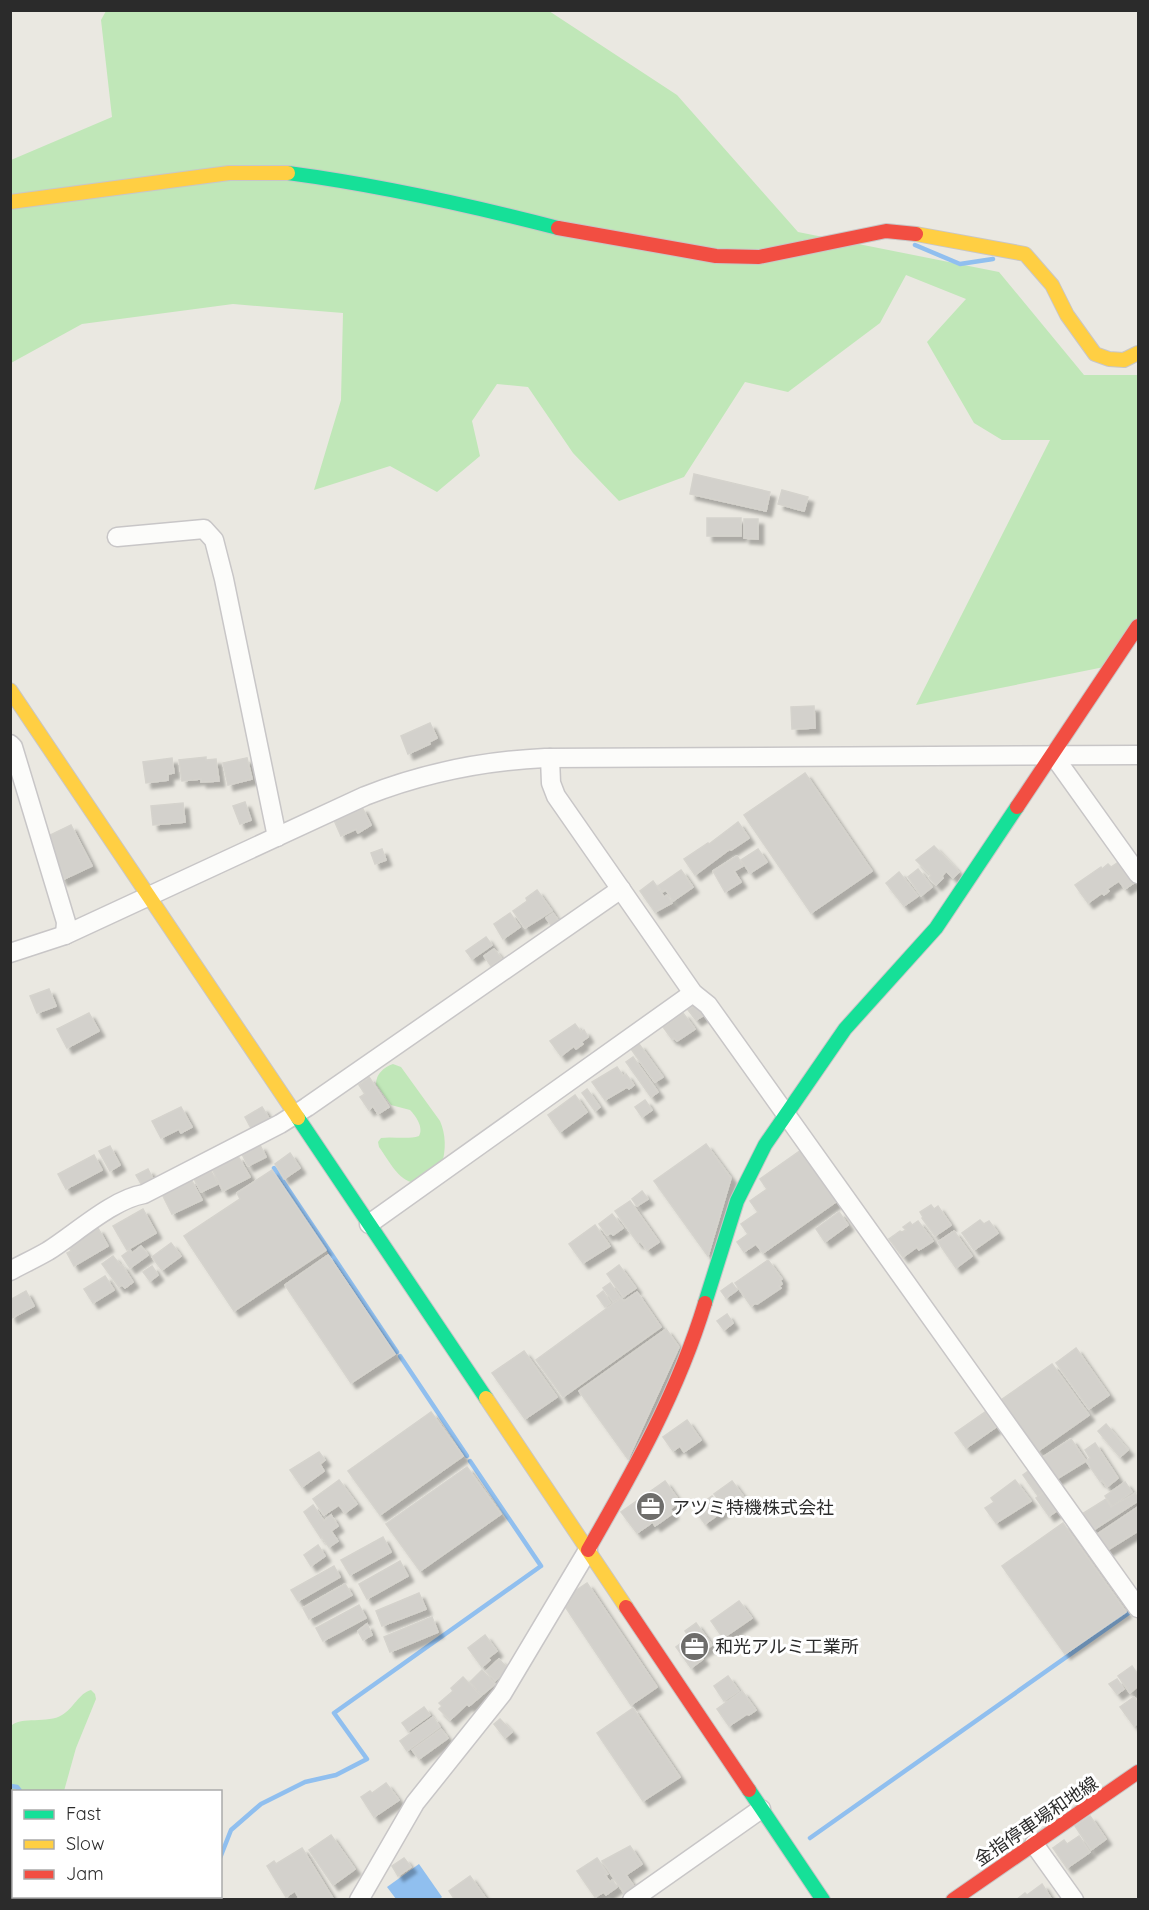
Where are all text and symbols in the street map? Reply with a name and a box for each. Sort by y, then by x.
office icon: アツミ特機株式会社 [635,1491,667,1523]
place label: アツミ特機株式会社 [672,1496,834,1519]
office icon: 和光アルミ工業所 [678,1630,710,1662]
place label: 和光アルミ工業所 [715,1635,859,1658]
street label: 金指停車場和地線 [970,1771,1102,1871]
legend [12,1790,222,1898]
text: Fast [66,1802,101,1825]
text: Slow [66,1832,104,1855]
text: Jam [66,1862,104,1885]

